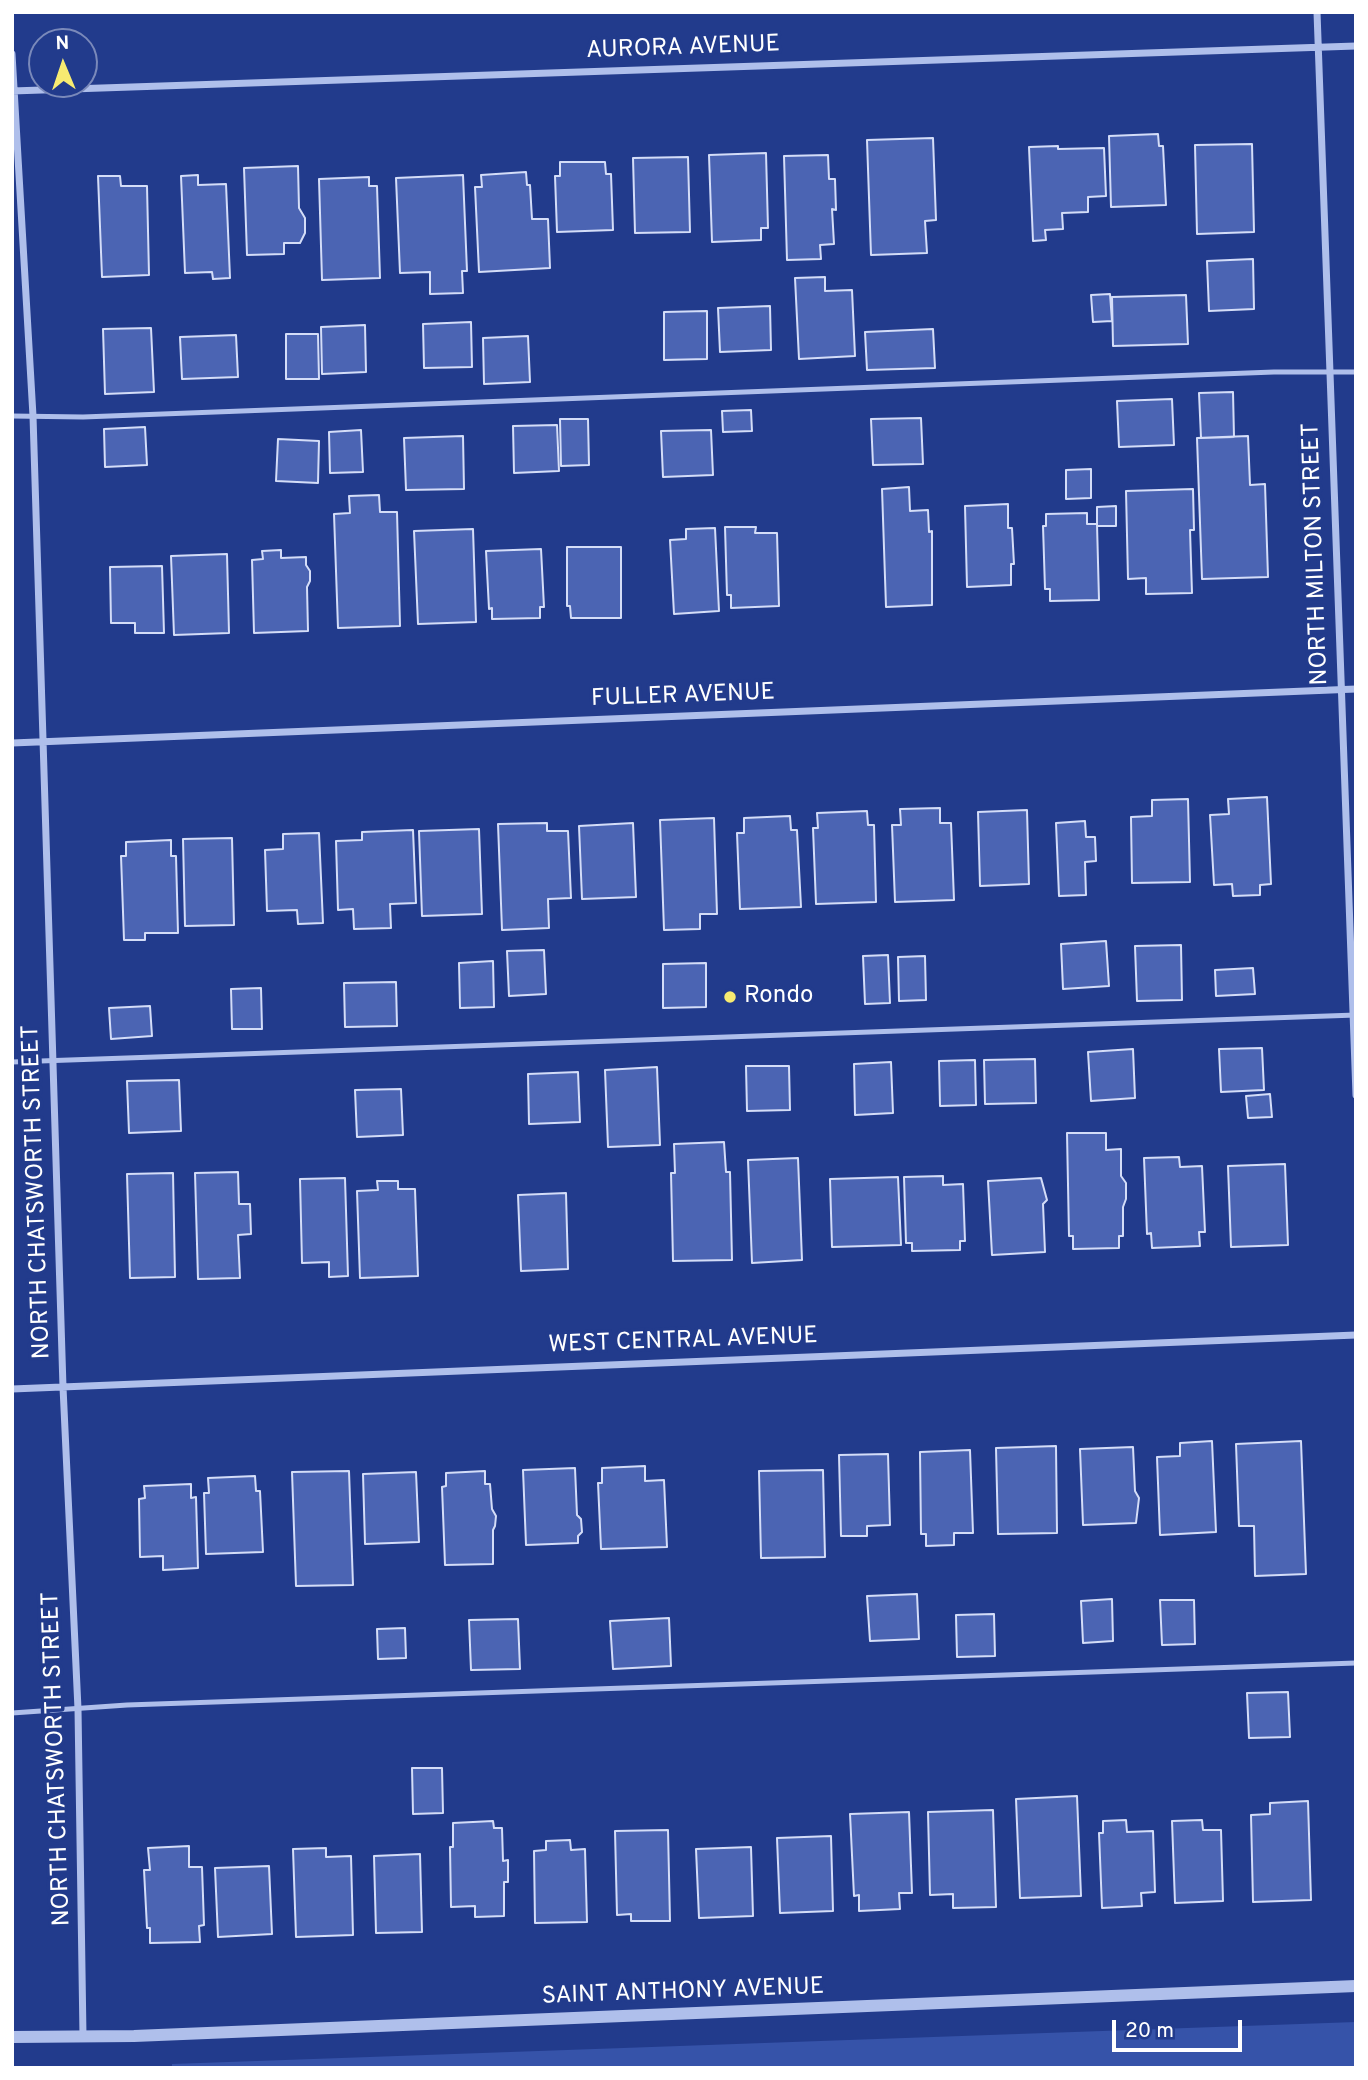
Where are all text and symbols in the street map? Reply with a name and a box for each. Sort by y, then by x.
north arrow [28,28,98,98]
street label: AURORA AVENUE [586,31,780,67]
text: N [55,32,70,56]
street label: NORTH MILTON STREET [1298,422,1336,686]
street label: FULLER AVENUE [591,679,775,715]
place label: Rondo [744,983,813,1011]
marker: Rondo [722,989,738,1005]
street label: NORTH CHATSWORTH STREET [18,1024,58,1360]
street label: WEST CENTRAL AVENUE [548,1323,818,1361]
street label: NORTH CHATSWORTH STREET [38,1591,78,1927]
street label: SAINT ANTHONY AVENUE [541,1974,825,2012]
scale bar [1116,2007,1246,2050]
text: 20 m [1125,2018,1174,2045]

